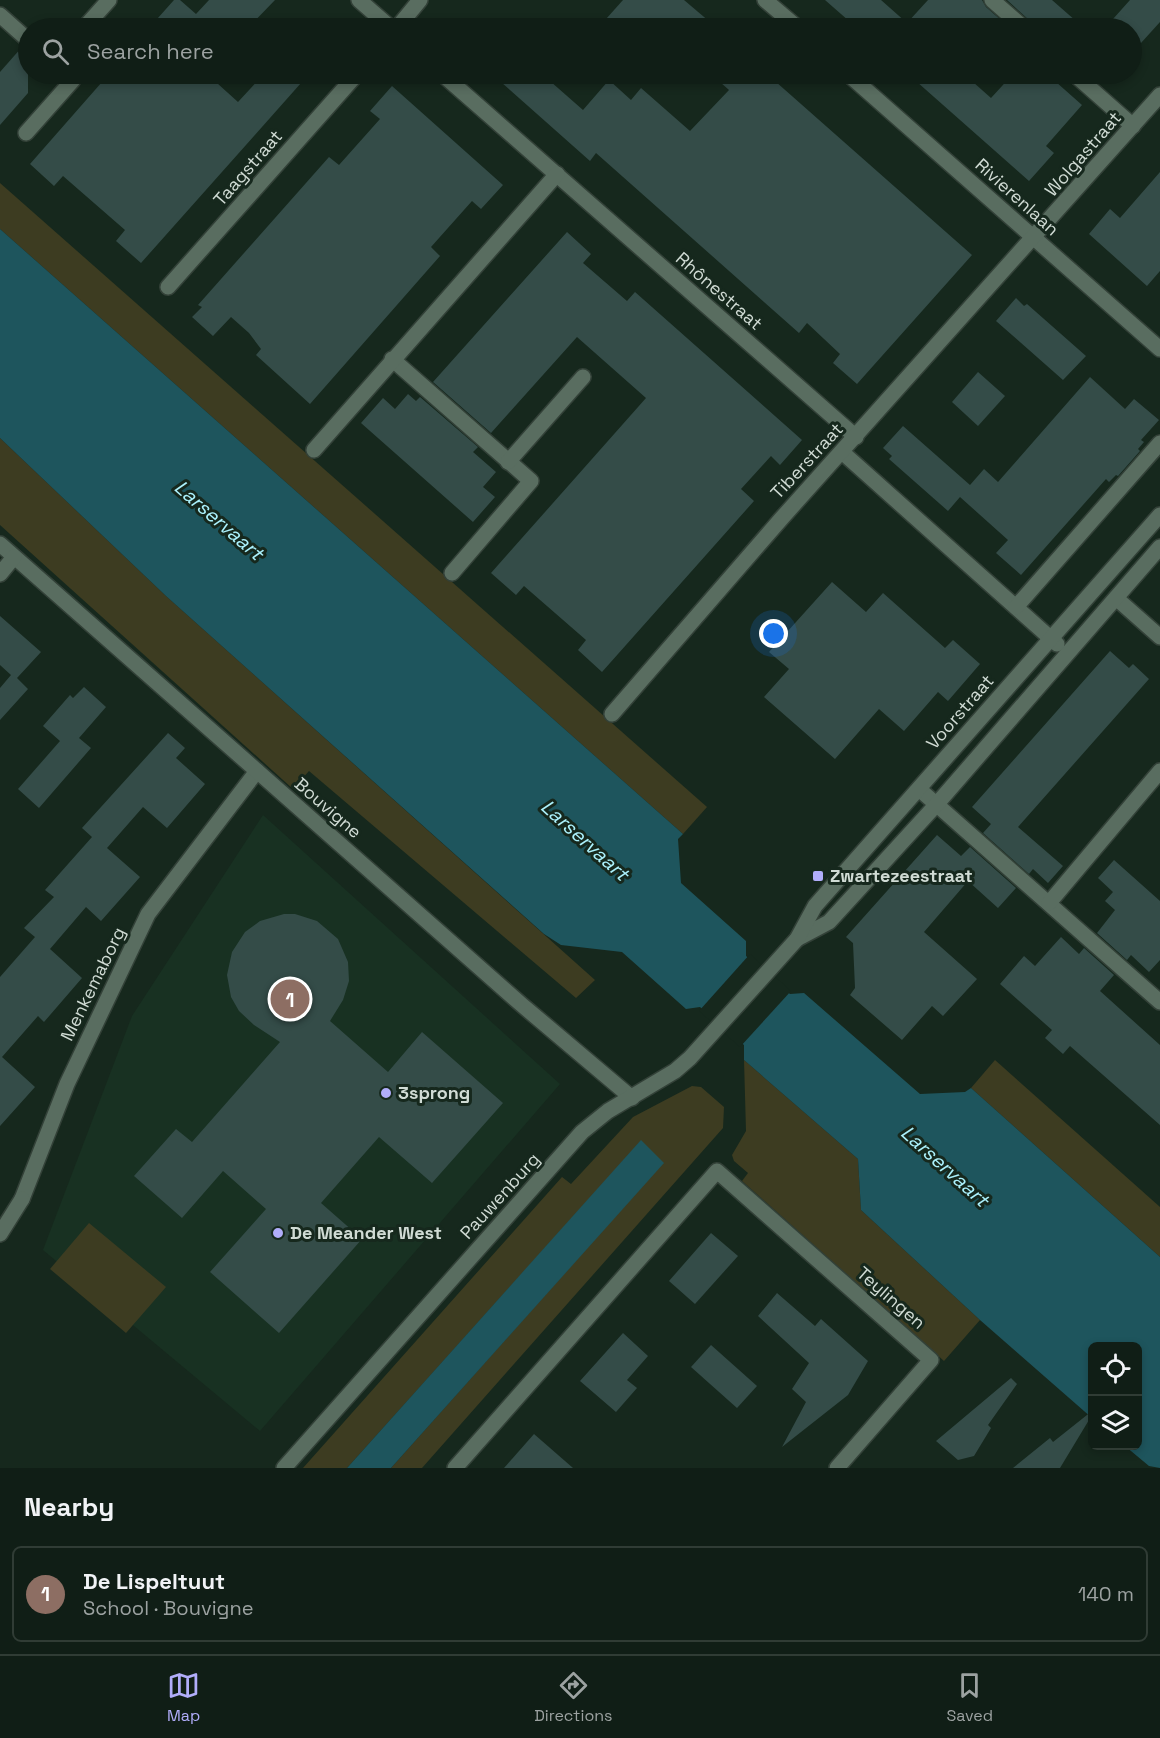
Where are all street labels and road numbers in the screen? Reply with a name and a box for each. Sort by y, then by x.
street label: Wolgastraat [1039,106,1126,201]
street label: Taagstraat [208,125,287,210]
street label: Rivierenlaan [971,153,1064,240]
street label: Rhônestraat [671,247,767,335]
street label: Tiberstraat [765,418,848,504]
street label: Voorstraat [921,669,998,754]
street label: Bouvigne [290,772,367,843]
street label: Menkemaborg [55,923,130,1044]
street label: Pauwenburg [455,1148,544,1244]
street label: Teylingen [852,1262,930,1334]

